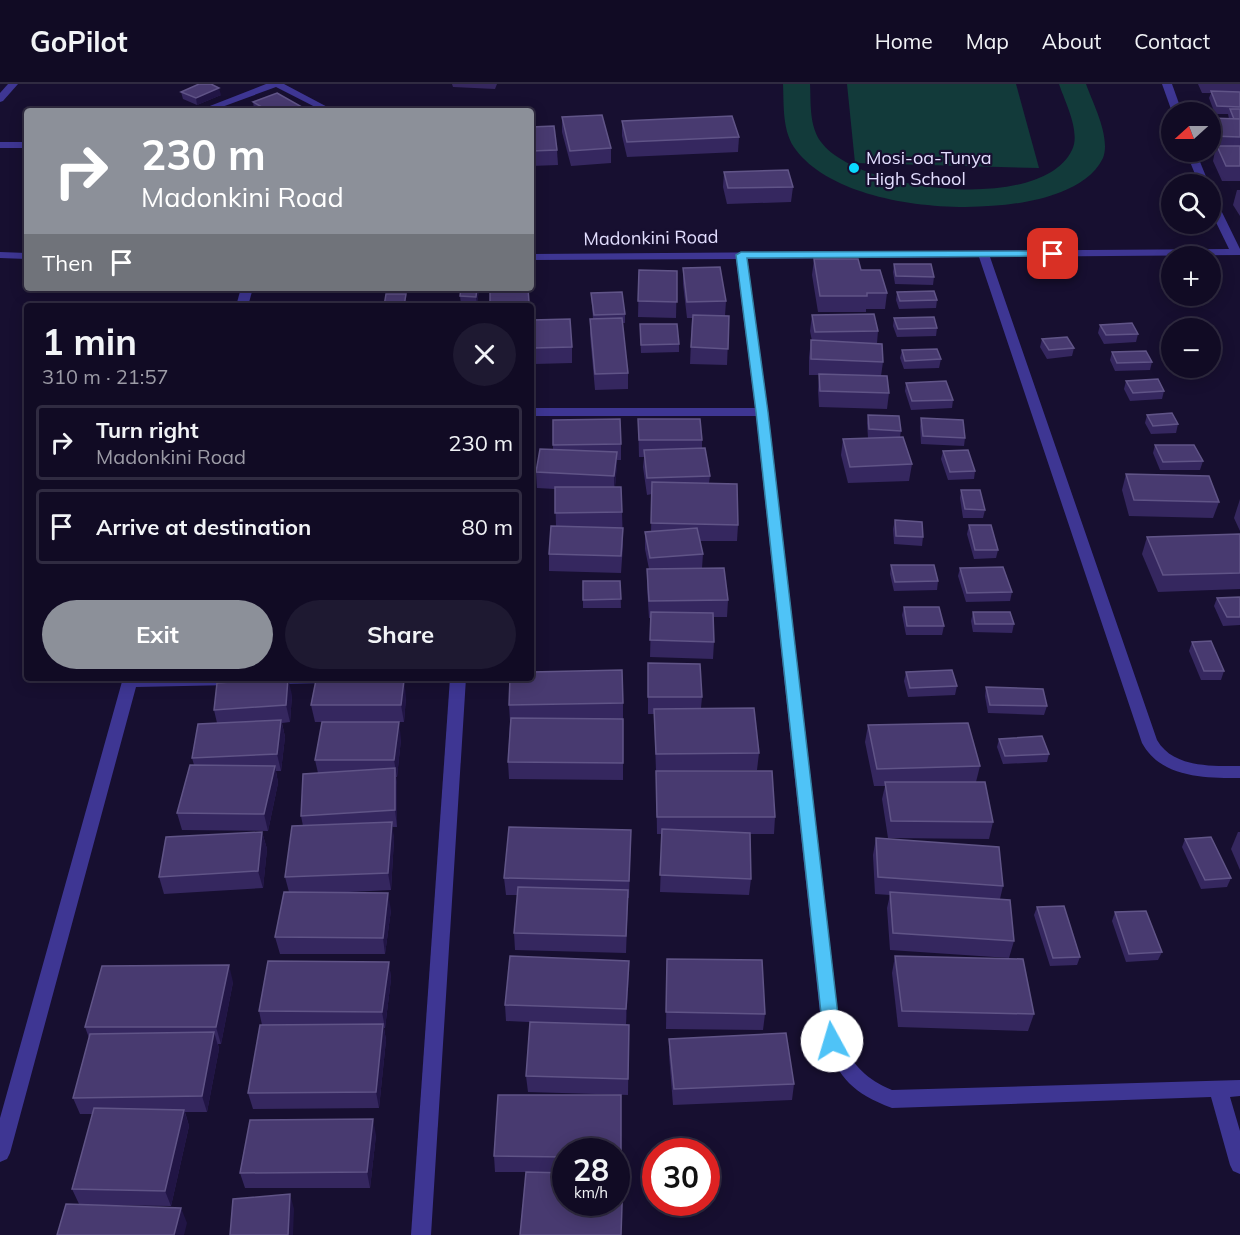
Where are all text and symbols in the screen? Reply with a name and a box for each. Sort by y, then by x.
text: GoPilot [30,24,128,59]
text: Home [875,28,933,54]
text: Map [966,28,1009,54]
text: About [1042,28,1101,54]
text: Contact [1134,28,1210,54]
north arrow [1161,102,1221,162]
map controls [1161,102,1221,378]
text: 230 m [141,128,266,181]
icon: right [42,132,120,210]
place label: Mosi-oa-Tunya High School [866,146,991,190]
marker: Mosi-oa-Tunya High School [847,161,861,175]
button: search [1161,174,1221,234]
text: Madonkini Road [141,180,344,214]
street label: Madonkini Road [583,225,719,250]
pin [1027,228,1078,279]
icon: arrive [1036,237,1069,270]
icon: arrive [105,246,138,279]
button: + [1161,246,1221,306]
text: Then [42,249,93,277]
button: − [1161,318,1221,378]
text: 1 min [42,319,137,364]
button: close [453,323,516,386]
text: 310 m · 21:57 [42,364,168,389]
text: Turn right [96,416,199,444]
icon: right [45,426,78,459]
text: 230 m [448,429,513,457]
text: Madonkini Road [96,444,246,469]
icon: arrive [45,510,78,543]
text: Arrive at destination [96,513,311,541]
text: 80 m [462,513,513,541]
button: Exit [42,600,273,669]
button: Share [285,600,516,669]
position arrow [800,1009,864,1073]
speed limit sign: 30 [642,1138,720,1216]
text: 28 [573,1151,609,1189]
text: km/h [574,1183,608,1202]

